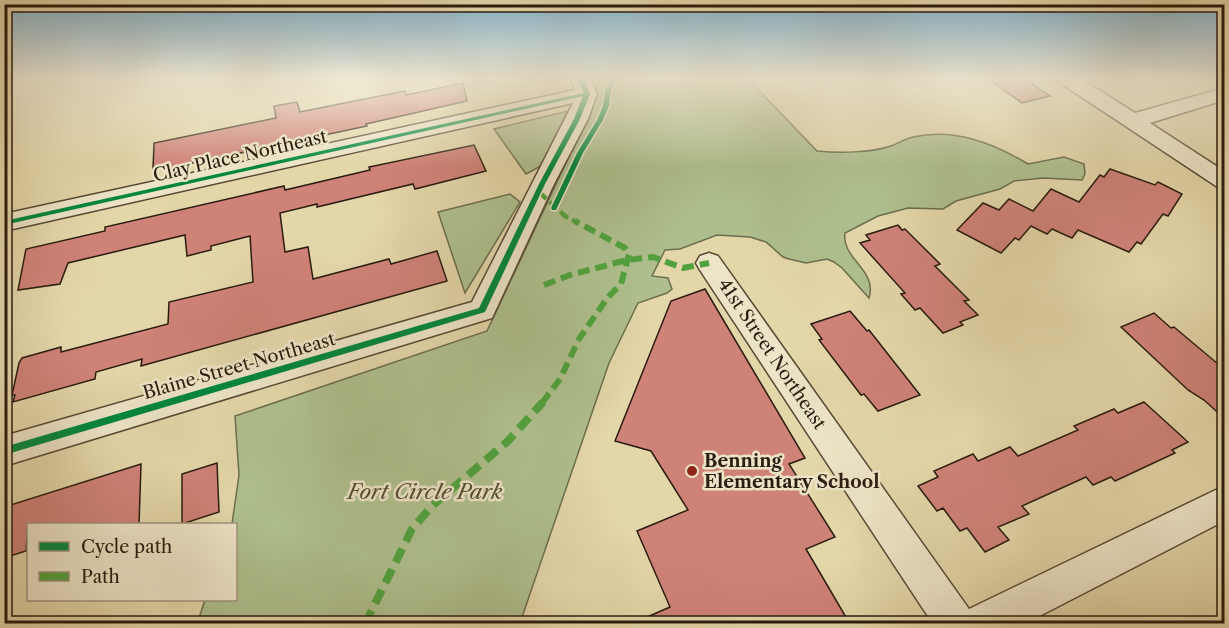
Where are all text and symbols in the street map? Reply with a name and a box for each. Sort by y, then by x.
street label: Clay Place Northeast [151,125,330,187]
street label: 41st Street Northeast [713,274,831,434]
street label: Blaine Street Northeast [140,328,338,404]
place label: Benning Elementary School [704,450,880,493]
marker: Benning Elementary School [685,464,699,478]
park label: Fort Circle Park [346,479,503,504]
legend [27,523,237,601]
text: Cycle path [81,536,172,558]
text: Path [81,566,120,588]

